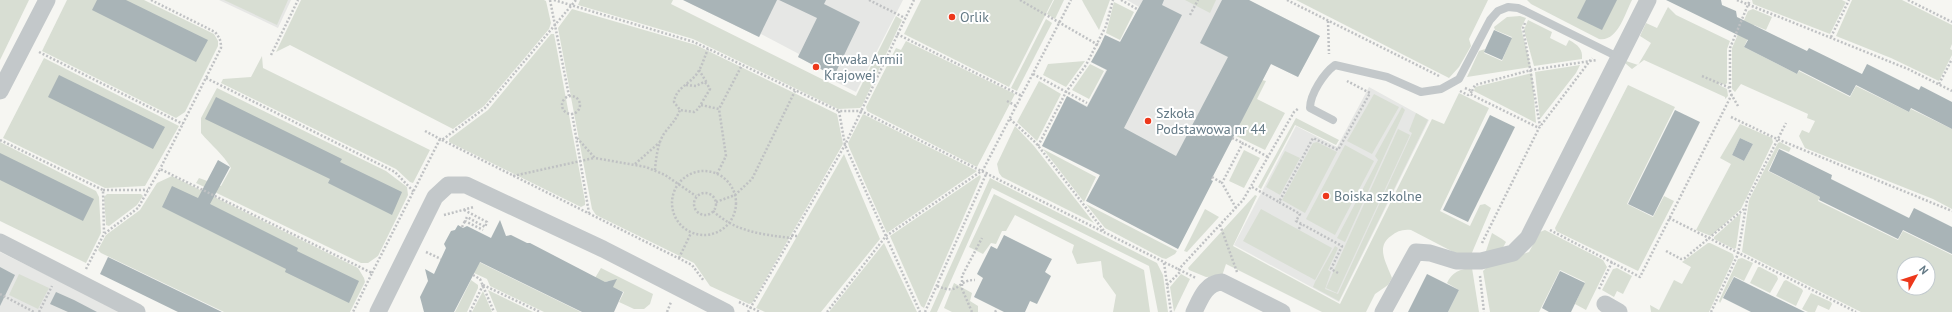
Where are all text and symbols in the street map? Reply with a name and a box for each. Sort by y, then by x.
place label: Orlik [960,8,989,26]
marker: Orlik [947,12,957,22]
place label: Chwała Armii Krajowej [824,50,903,84]
marker: Chwała Armii Krajowej [811,62,821,72]
place label: Szkoła Podstawowa nr 44 [1156,104,1266,138]
marker: Szkoła Podstawowa nr 44 [1143,116,1153,126]
place label: Boiska szkolne [1334,187,1422,205]
marker: Boiska szkolne [1321,191,1331,201]
north arrow [1896,256,1936,296]
text: N [1916,262,1931,277]

